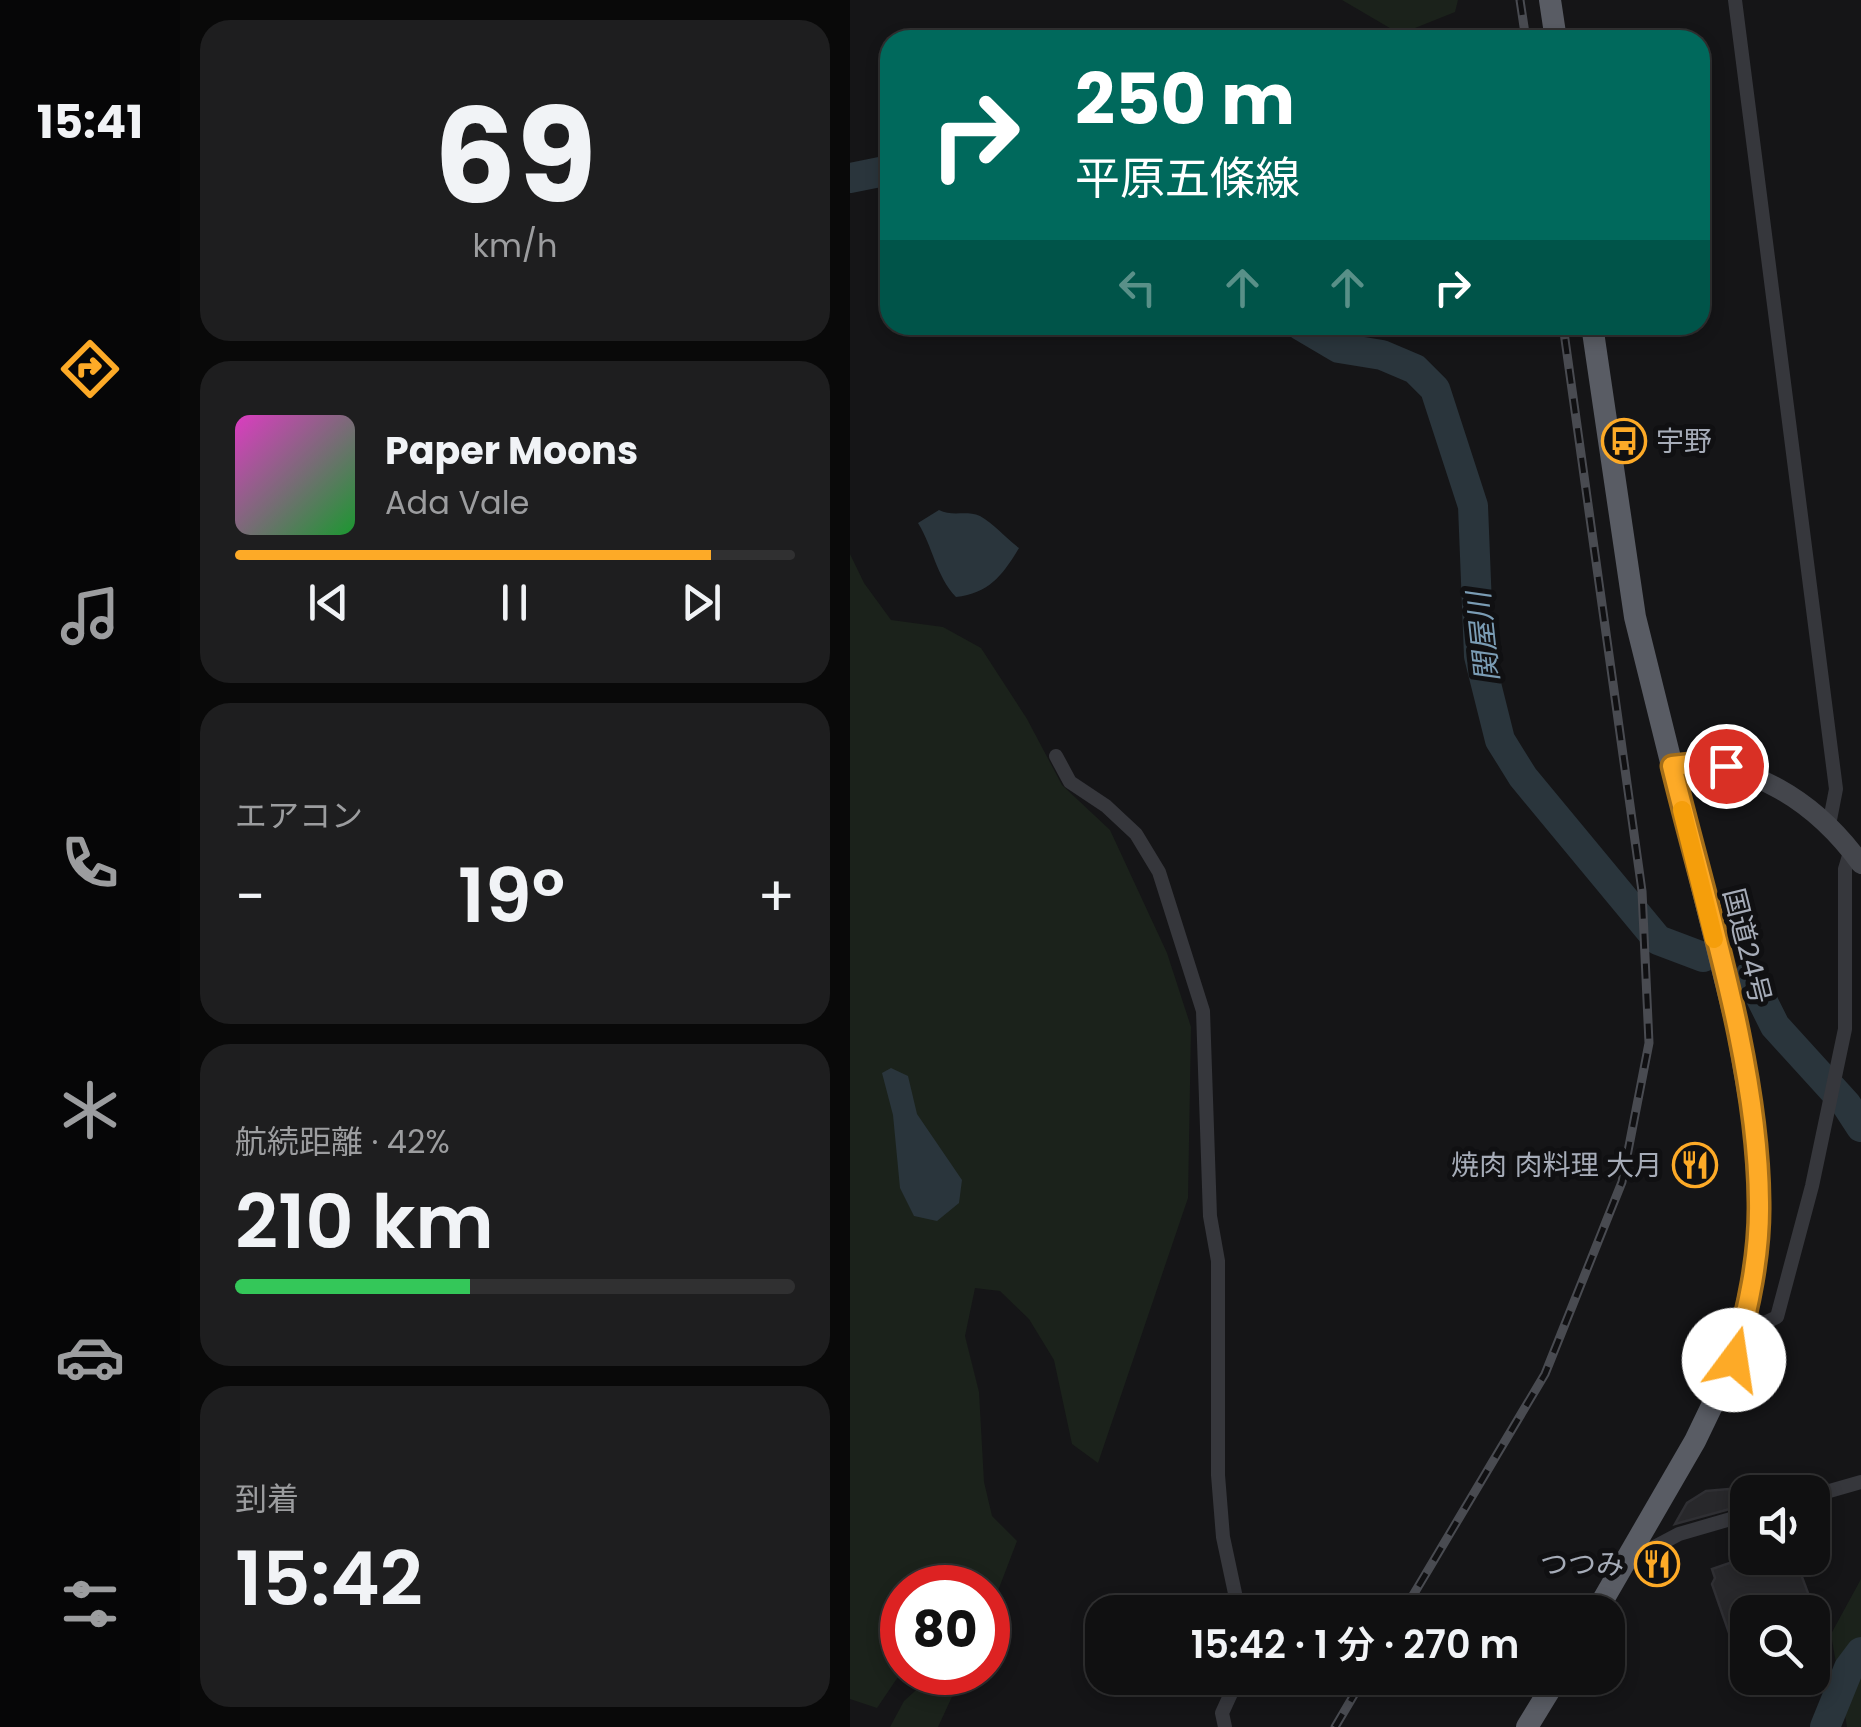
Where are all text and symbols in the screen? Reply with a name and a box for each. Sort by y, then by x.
text: 250 m [1075,50,1295,149]
text: 69 [434,65,596,248]
icon: right [910,70,1040,200]
text: 15:41 [37,91,143,154]
text: 平原五條線 [1075,147,1300,210]
text: km/h [472,223,558,268]
icon: left [1110,260,1165,315]
icon: ahead [1215,260,1270,315]
icon: ahead [1320,260,1375,315]
icon: right [1425,260,1480,315]
icon: directions [55,334,125,404]
bus stop icon: 宇野 [1601,418,1647,464]
place label: 宇野 [1656,422,1712,461]
text: Paper Moons [385,424,638,477]
text: Ada Vale [385,480,529,525]
icon: previous [301,575,356,630]
icon: pause [487,575,542,630]
icon: next [674,575,729,630]
icon: music [55,581,125,651]
water label: 関屋川 [1457,587,1509,684]
pin [1684,724,1769,809]
icon: arrive [1699,739,1754,794]
text: エアコン [235,793,363,838]
icon: phone [55,828,125,898]
text: 19° [458,843,565,948]
text: − [235,858,265,935]
text: + [757,858,795,935]
street label: 国道24号 [1714,884,1780,1008]
icon: climate [55,1075,125,1145]
text: 航続距離 · 42% [235,1119,450,1164]
restaurant icon: 焼肉 肉料理 大月 [1672,1142,1718,1188]
place label: 焼肉 肉料理 大月 [1451,1146,1662,1185]
text: 210 km [235,1169,494,1274]
position arrow [1682,1308,1786,1412]
icon: car [55,1322,125,1392]
map controls [1730,1475,1830,1695]
button: sound [1730,1475,1830,1575]
text: 到着 [235,1476,299,1521]
text: 15:42 [235,1526,423,1631]
restaurant icon: つつみ [1634,1541,1680,1587]
place label: つつみ [1540,1545,1624,1584]
speed limit sign: 80 [880,1565,1010,1695]
icon: filters [55,1569,125,1639]
button: search [1730,1595,1830,1695]
text: 15:42 · 1 分 · 270 m [1191,1618,1519,1671]

